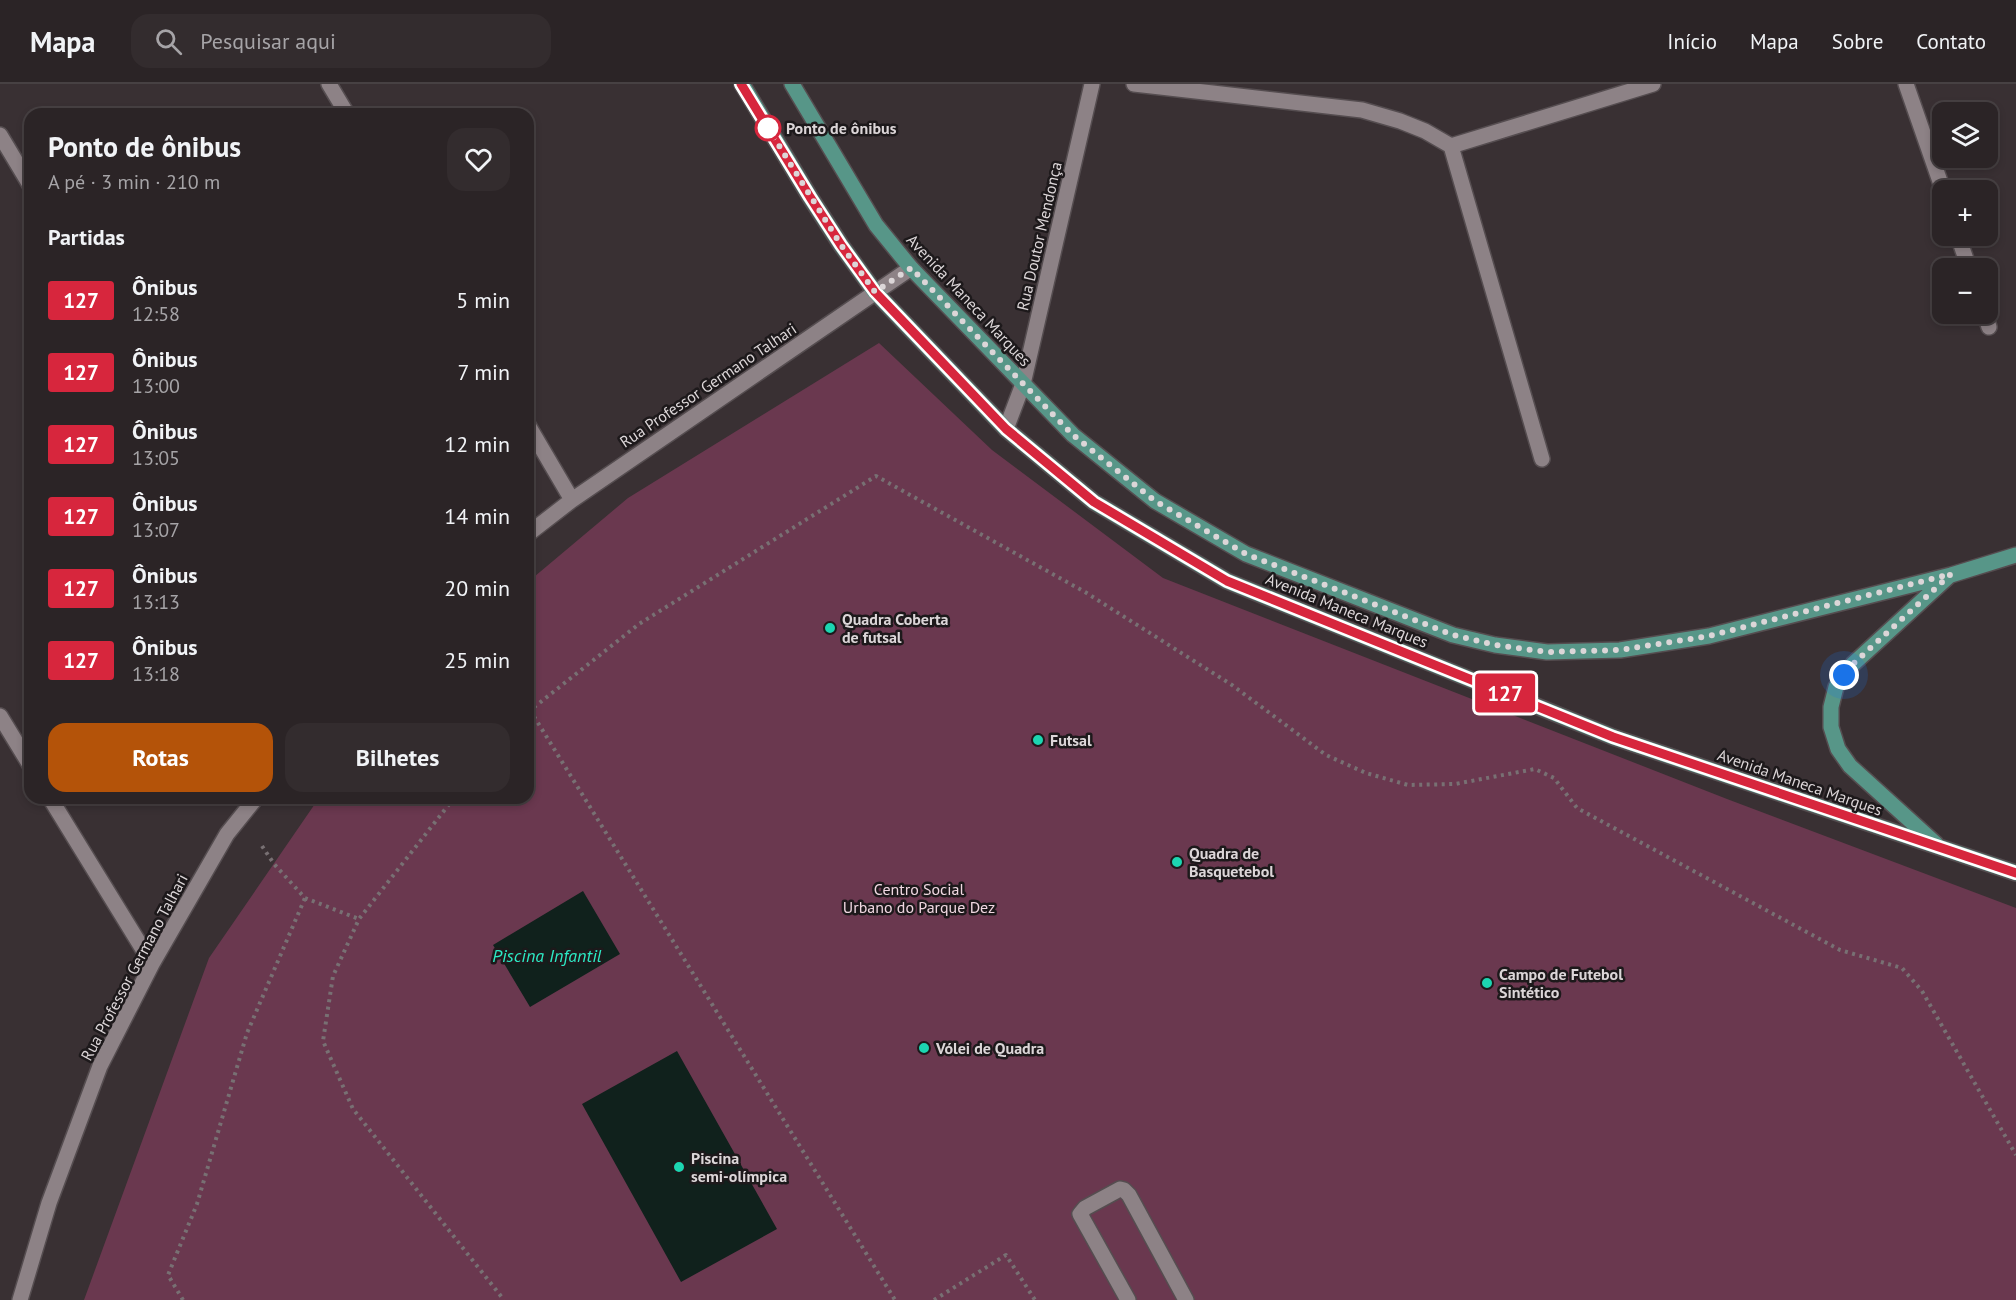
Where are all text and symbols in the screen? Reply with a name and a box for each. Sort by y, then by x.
search box [131,14,551,68]
text: Mapa [30,23,95,60]
icon: search [152,25,185,58]
text: Pesquisar aqui [200,27,336,55]
text: Início [1667,28,1717,55]
text: Mapa [1750,28,1799,55]
text: Sobre [1832,28,1883,55]
text: Contato [1916,28,1986,55]
map controls [1932,102,1998,324]
button: layers [1932,102,1998,168]
marker: Ponto de ônibus [755,115,781,141]
place label: Ponto de ônibus [786,118,897,138]
text: Ponto de ônibus [48,128,241,165]
button: heart [447,128,510,191]
street label: Rua Doutor Mendonça [1012,160,1066,312]
text: A pé · 3 min · 210 m [48,169,220,195]
button: + [1932,180,1998,246]
text: Partidas [48,223,125,251]
street label: Avenida Maneca Marques [903,230,1036,370]
button: − [1932,258,1998,324]
text: Ônibus [132,273,198,301]
text: 5 min [456,286,510,314]
text: 127 [63,287,99,314]
text: 12:58 [132,301,180,327]
street label: Rua Professor Germano Talhari [616,318,800,452]
text: Ônibus [132,345,198,373]
text: 7 min [458,358,510,386]
text: 127 [63,359,99,386]
text: 13:00 [132,373,180,399]
text: Ônibus [132,417,198,445]
text: 12 min [444,430,510,458]
text: 127 [63,431,99,458]
text: 13:05 [132,445,180,471]
text: Ônibus [132,489,198,517]
text: 14 min [444,502,510,530]
text: 127 [63,503,99,530]
text: 13:07 [132,517,180,543]
text: Ônibus [132,561,198,589]
street label: Avenida Maneca Marques [1263,568,1431,652]
text: 20 min [444,574,510,602]
text: 127 [63,575,99,602]
text: 13:13 [132,589,180,615]
place label: Quadra Coberta de futsal [842,609,949,647]
marker: Quadra Coberta de futsal [823,621,837,635]
text: Ônibus [132,633,198,661]
text: 25 min [444,646,510,674]
text: 127 [63,647,99,674]
your location [1829,660,1859,690]
text: 13:18 [132,661,180,687]
line badge: 127 [1470,674,1540,712]
text: 127 [1487,680,1523,707]
button: Rotas [48,723,273,792]
button: Bilhetes [285,723,510,792]
place label: Futsal [1050,730,1092,750]
marker: Futsal [1031,733,1045,747]
street label: Avenida Maneca Marques [1715,744,1885,820]
place label: Quadra de Basquetebol [1189,843,1274,881]
marker: Quadra de Basquetebol [1170,855,1184,869]
street label: Rua Professor Germano Talhari [76,870,192,1064]
park label: Centro Social Urbano do Parque Dez [843,879,995,917]
water label: Piscina Infantil [492,944,602,967]
place label: Campo de Futebol Sintético [1499,964,1623,1002]
marker: Campo de Futebol Sintético [1480,976,1494,990]
place label: Vólei de Quadra [935,1038,1044,1058]
marker: Vólei de Quadra [917,1041,931,1055]
place label: Piscina semi-olímpica [691,1148,787,1186]
marker: Piscina semi-olímpica [672,1160,686,1174]

